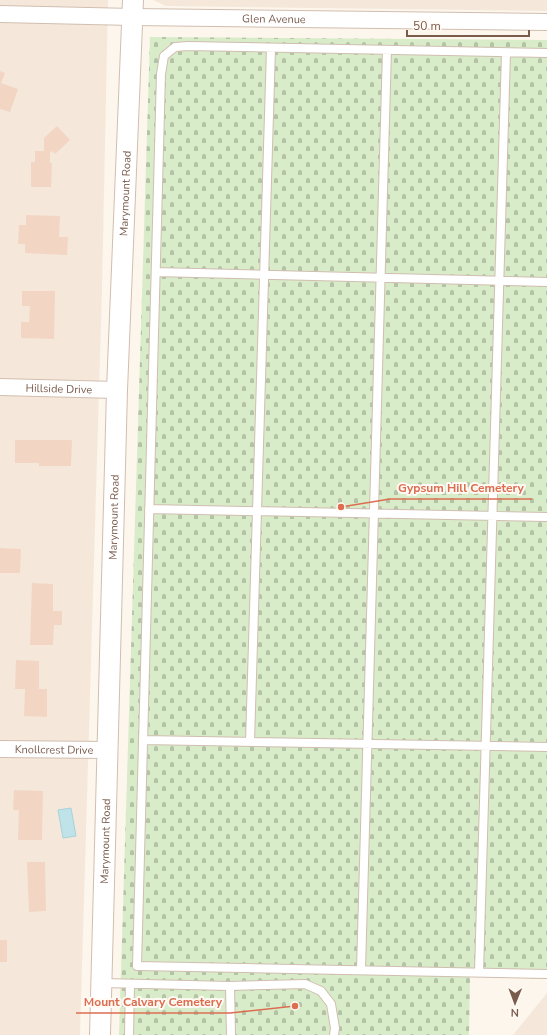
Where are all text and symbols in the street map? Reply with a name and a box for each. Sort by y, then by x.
street label: Glen Avenue [242,11,306,27]
scale bar [407,12,529,38]
text: 50 m [413,18,441,34]
street label: Marymount Road [116,150,134,236]
street label: Hillside Drive [26,380,93,397]
street label: Marymount Road [105,474,122,560]
callout: Gypsum Hill Cemetery [390,475,532,499]
text: Gypsum Hill Cemetery [398,480,525,496]
street label: Knollcrest Drive [15,742,94,757]
street label: Marymount Road [96,798,114,884]
north arrow [495,983,535,1023]
callout: Mount Calvary Cemetery [76,989,230,1013]
text: Mount Calvary Cemetery [84,994,223,1010]
text: N [511,1005,519,1020]

